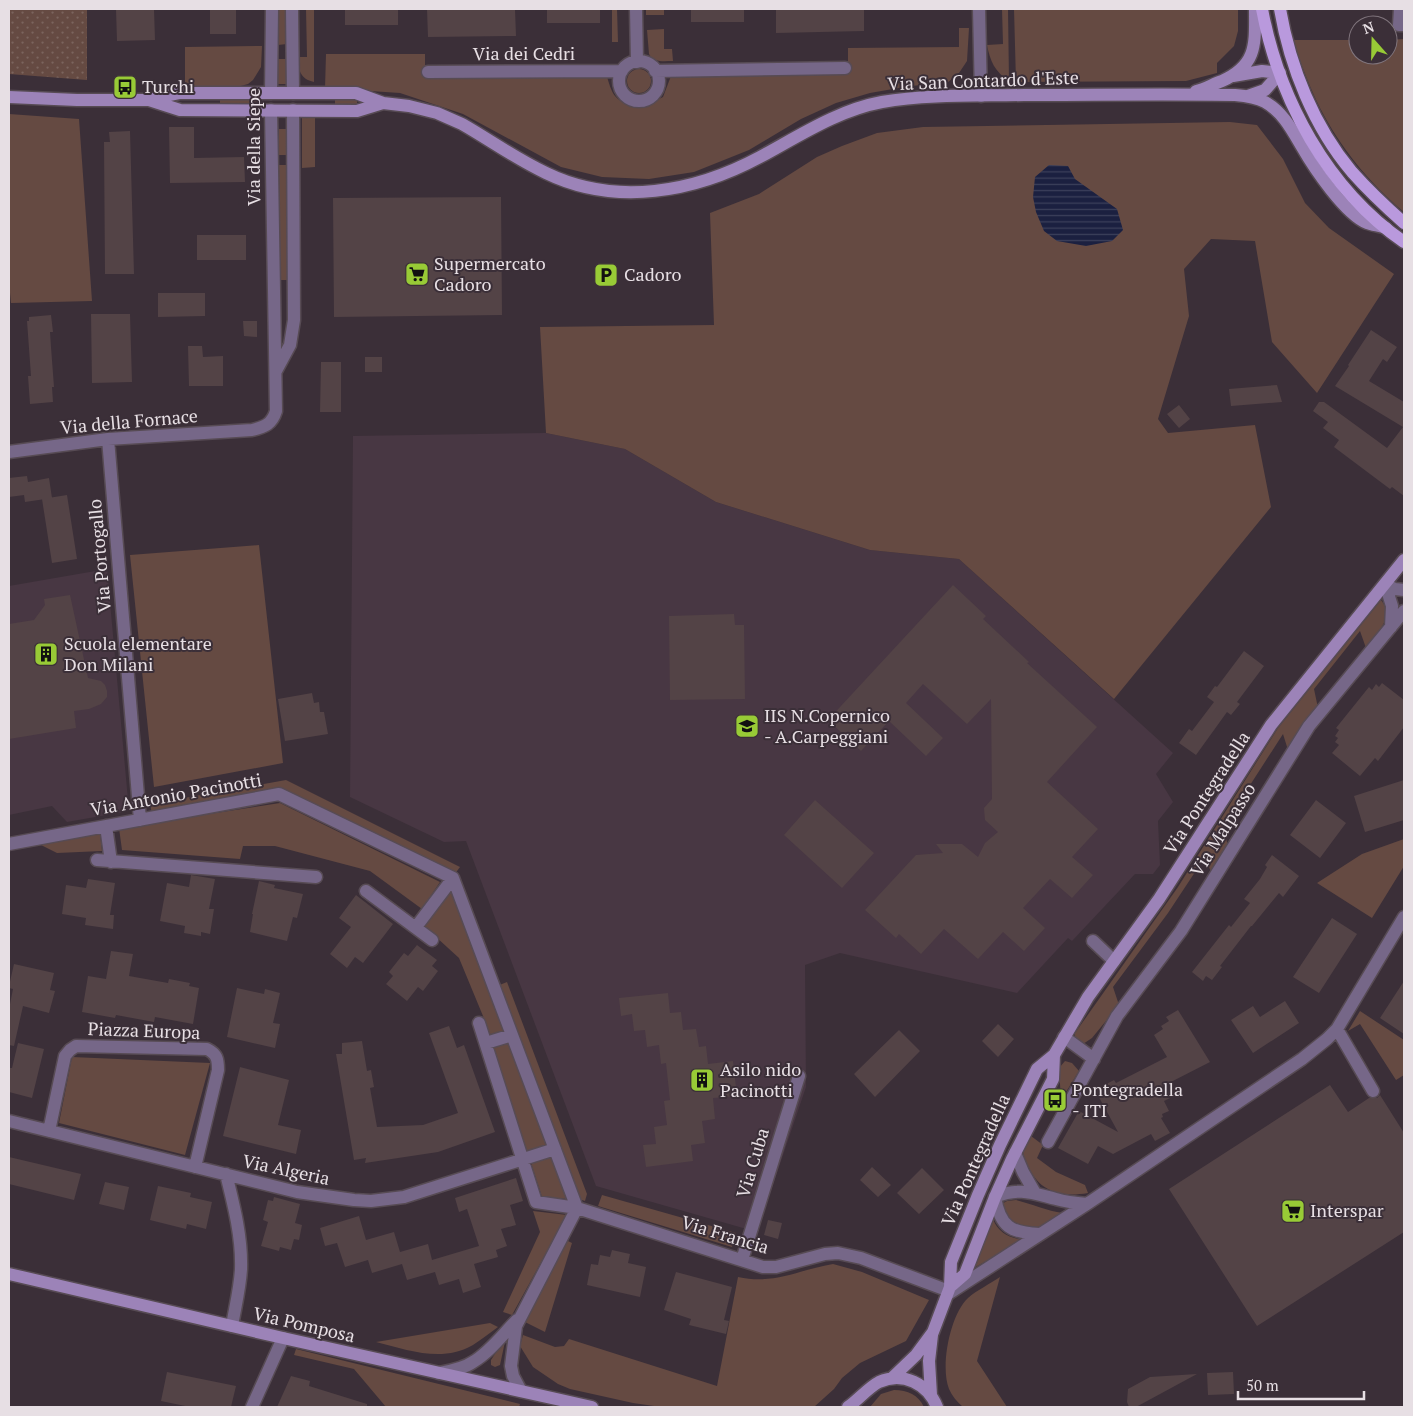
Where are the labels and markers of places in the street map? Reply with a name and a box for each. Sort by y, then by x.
bus stop icon: Turchi [112,74,138,100]
place label: Turchi [142,74,194,98]
place label: Supermercato Cadoro [434,251,546,296]
supermarket icon: Supermercato Cadoro [404,261,430,287]
parking icon: Cadoro [593,262,619,288]
place label: Cadoro [624,262,682,286]
place label: Scuola elementare Don Milani [64,631,212,676]
building icon: Scuola elementare Don Milani [33,641,59,667]
place label: IIS N.Copernico - A.Carpeggiani [764,703,890,748]
school or university icon: IIS N.Copernico - A.Carpeggiani [734,713,760,739]
place label: Asilo nido Pacinotti [720,1057,801,1102]
building icon: Asilo nido Pacinotti [689,1067,715,1093]
place label: Pontegradella - ITI [1072,1077,1183,1122]
bus stop icon: Pontegradella - ITI [1042,1087,1068,1113]
supermarket icon: Interspar [1280,1198,1306,1224]
place label: Interspar [1310,1198,1384,1222]

